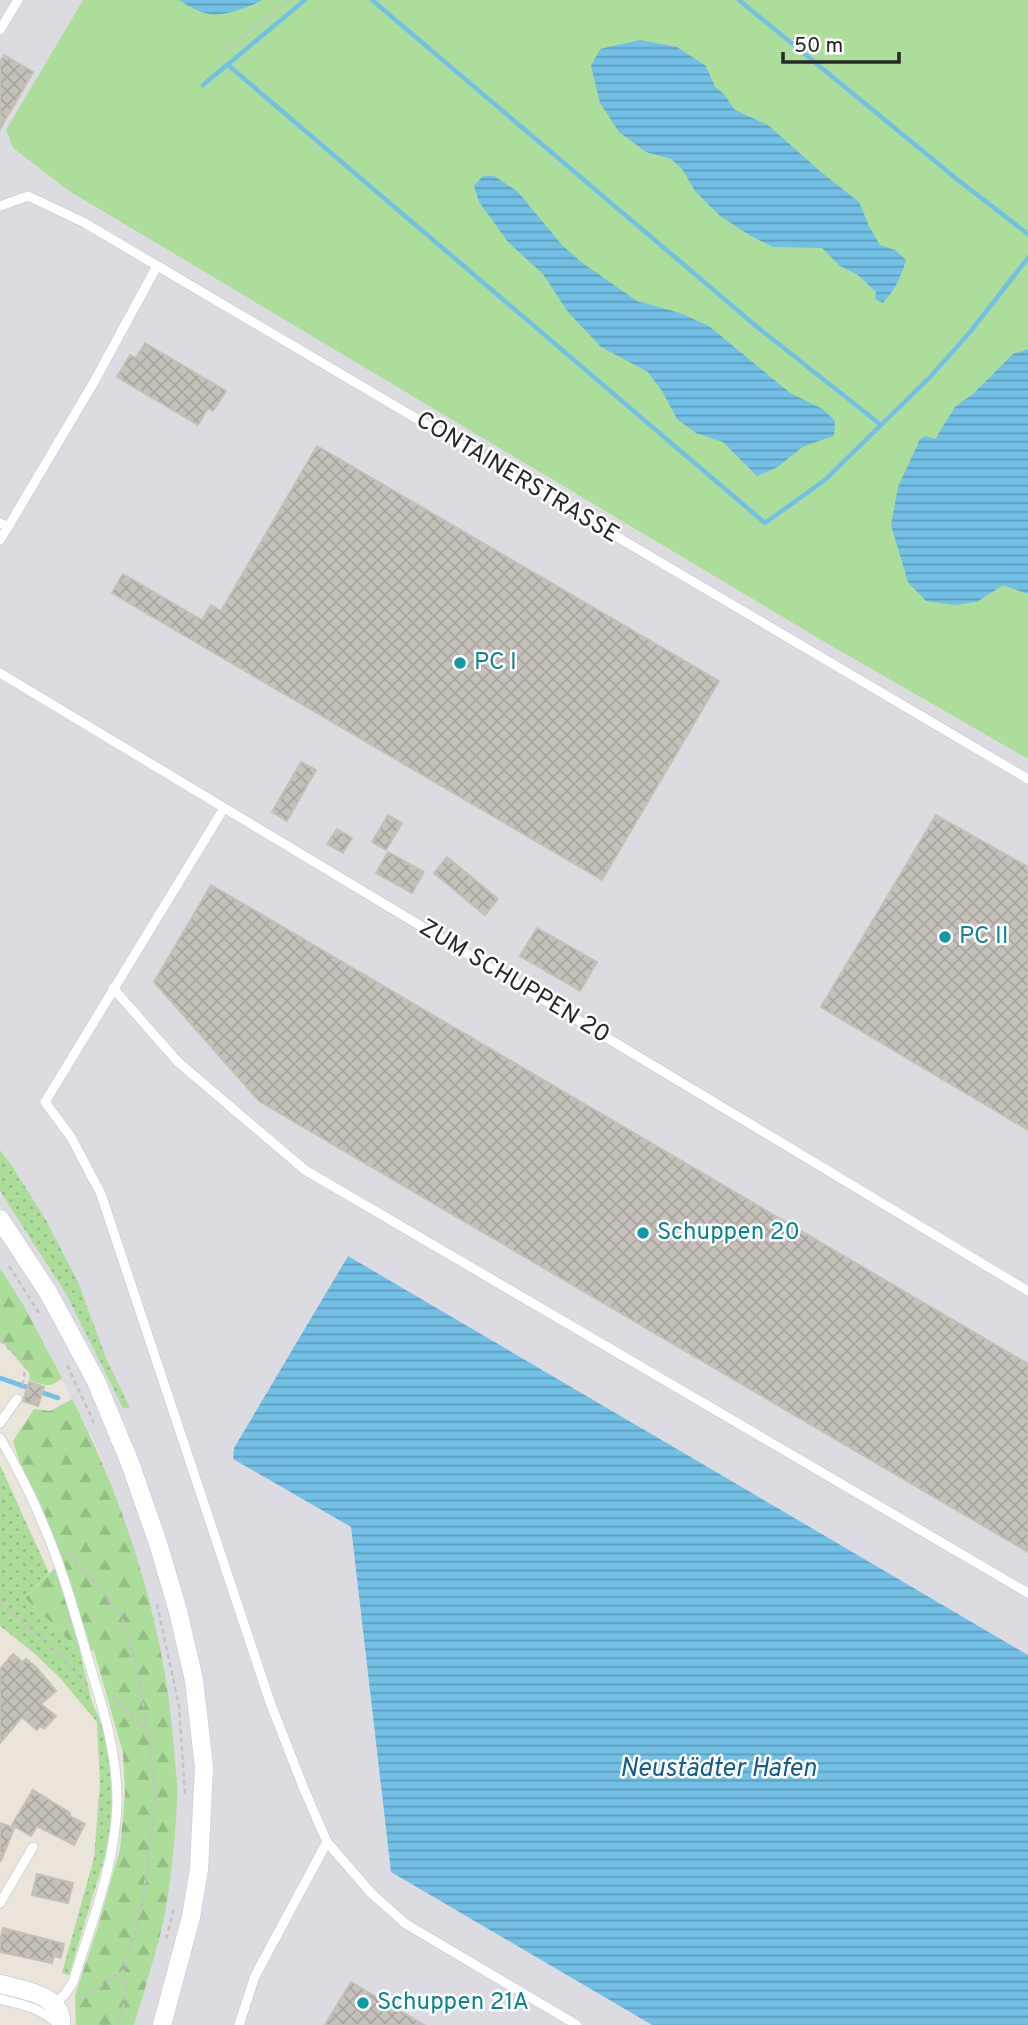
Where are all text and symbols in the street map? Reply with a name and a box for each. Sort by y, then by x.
scale bar [783,21,898,65]
text: 50 m [794,33,843,60]
street label: CONTAINERSTRASSE [410,405,624,551]
place label: PC I [474,648,517,678]
marker: PC I [452,655,468,671]
street label: ZUM SCHUPPEN 20 [413,913,615,1051]
place label: PC II [959,922,1009,952]
marker: PC II [937,929,953,945]
place label: Schuppen 20 [657,1218,800,1248]
marker: Schuppen 20 [635,1225,651,1241]
water label: Neustädter Hafen [620,1753,816,1786]
place label: Schuppen 21A [377,1988,529,2018]
marker: Schuppen 21A [355,1995,371,2011]

